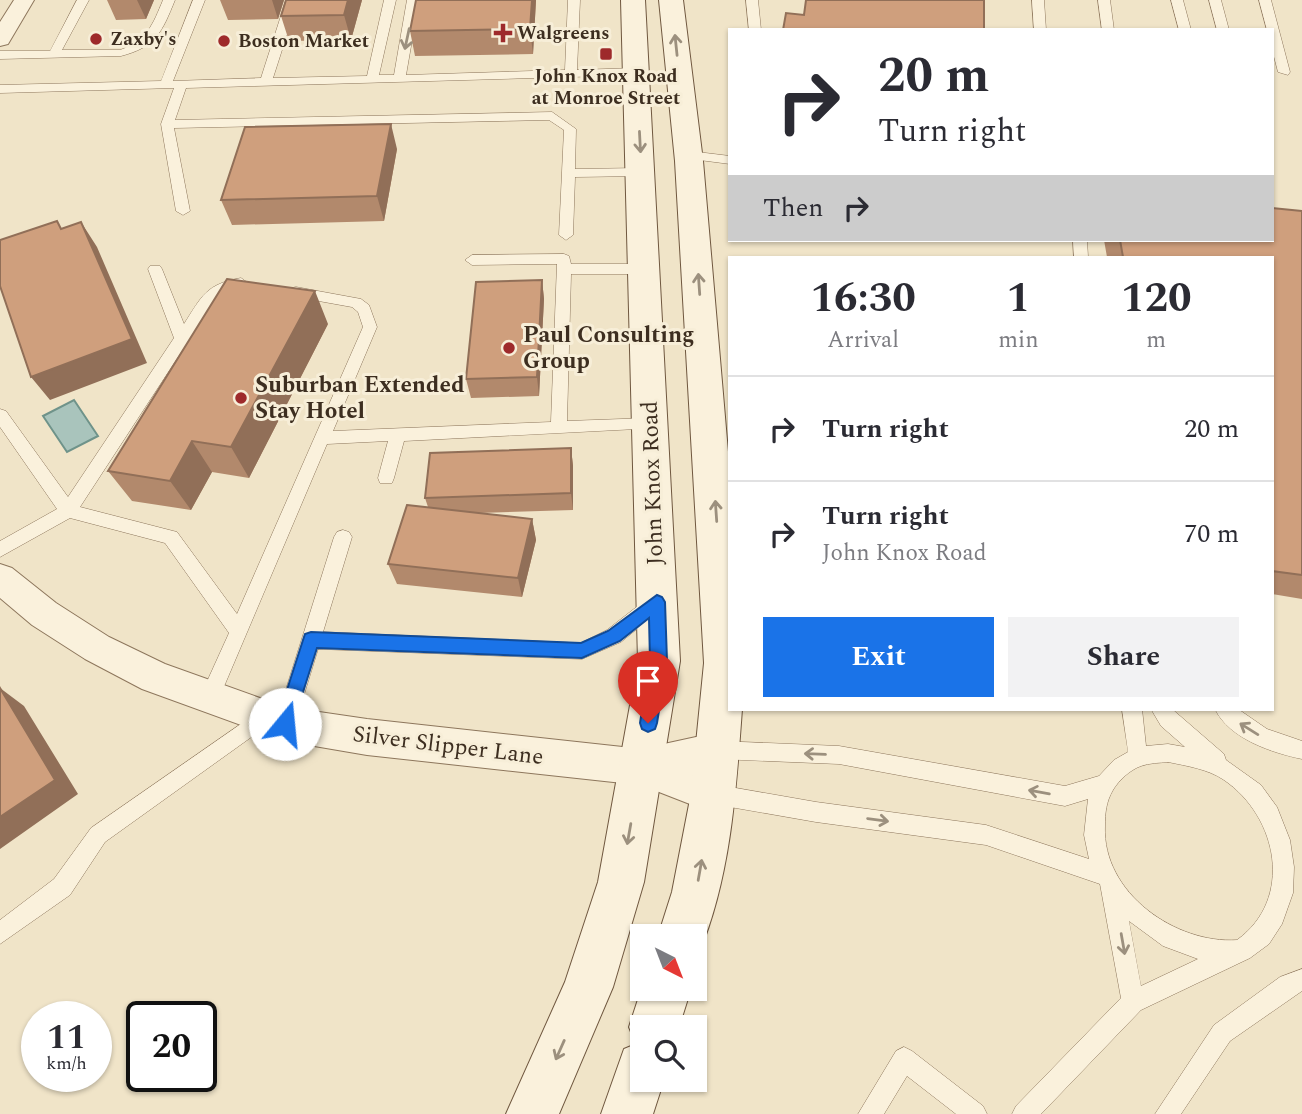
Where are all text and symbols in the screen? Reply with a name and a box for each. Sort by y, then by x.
place label: Walgreens [517,19,610,48]
place label: Zaxby's [110,25,176,54]
marker: Walgreens [495,25,511,41]
place label: Boston Market [238,27,369,56]
one-way arrow [400,27,414,50]
marker: Zaxby's [88,31,104,47]
marker: Boston Market [216,33,232,49]
one-way arrow [670,34,683,57]
text: 20 m [878,39,989,114]
marker: John Knox Road at Monroe Street [598,46,614,62]
icon: right [763,56,854,147]
place label: John Knox Road at Monroe Street [532,62,680,113]
text: Turn right [878,107,1026,156]
one-way arrow [633,130,646,153]
text: Then [763,188,823,228]
icon: right [837,189,875,227]
text: 16:30 [810,267,916,330]
text: 1 [1007,267,1030,330]
text: 120 [1121,267,1192,330]
one-way arrow [692,273,705,296]
place label: Paul Consulting Group [523,318,695,379]
text: Arrival [827,323,899,358]
text: min [998,323,1039,358]
text: m [1146,323,1166,358]
marker: Paul Consulting Group [501,340,517,356]
place label: Suburban Extended Stay Hotel [255,368,465,429]
marker: Suburban Extended Stay Hotel [233,390,249,406]
street label: John Knox Road [633,400,673,566]
text: Turn right [822,409,949,449]
text: 20 m [1184,409,1239,449]
icon: right [763,410,801,448]
text: Turn right [822,496,949,536]
one-way arrow [709,500,722,523]
text: 70 m [1184,514,1239,554]
icon: right [763,515,801,553]
text: John Knox Road [822,536,987,571]
button: Exit [763,617,994,697]
button: Share [1008,617,1239,697]
pin [618,651,678,723]
icon: arrive [629,662,667,700]
position arrow [248,687,322,761]
street label: Silver Slipper Lane [351,717,545,775]
one-way arrow [1239,721,1259,735]
one-way arrow [803,748,826,761]
one-way arrow [1028,784,1051,798]
one-way arrow [866,814,888,827]
one-way arrow [622,822,635,845]
one-way arrow [694,859,707,882]
north arrow [630,924,707,1001]
map controls [630,924,707,1092]
one-way arrow [1116,932,1130,955]
speed limit sign: 20 [126,1001,217,1092]
text: 11 [47,1011,86,1064]
button: search [630,1015,707,1092]
one-way arrow [553,1039,566,1060]
text: km/h [46,1050,87,1077]

